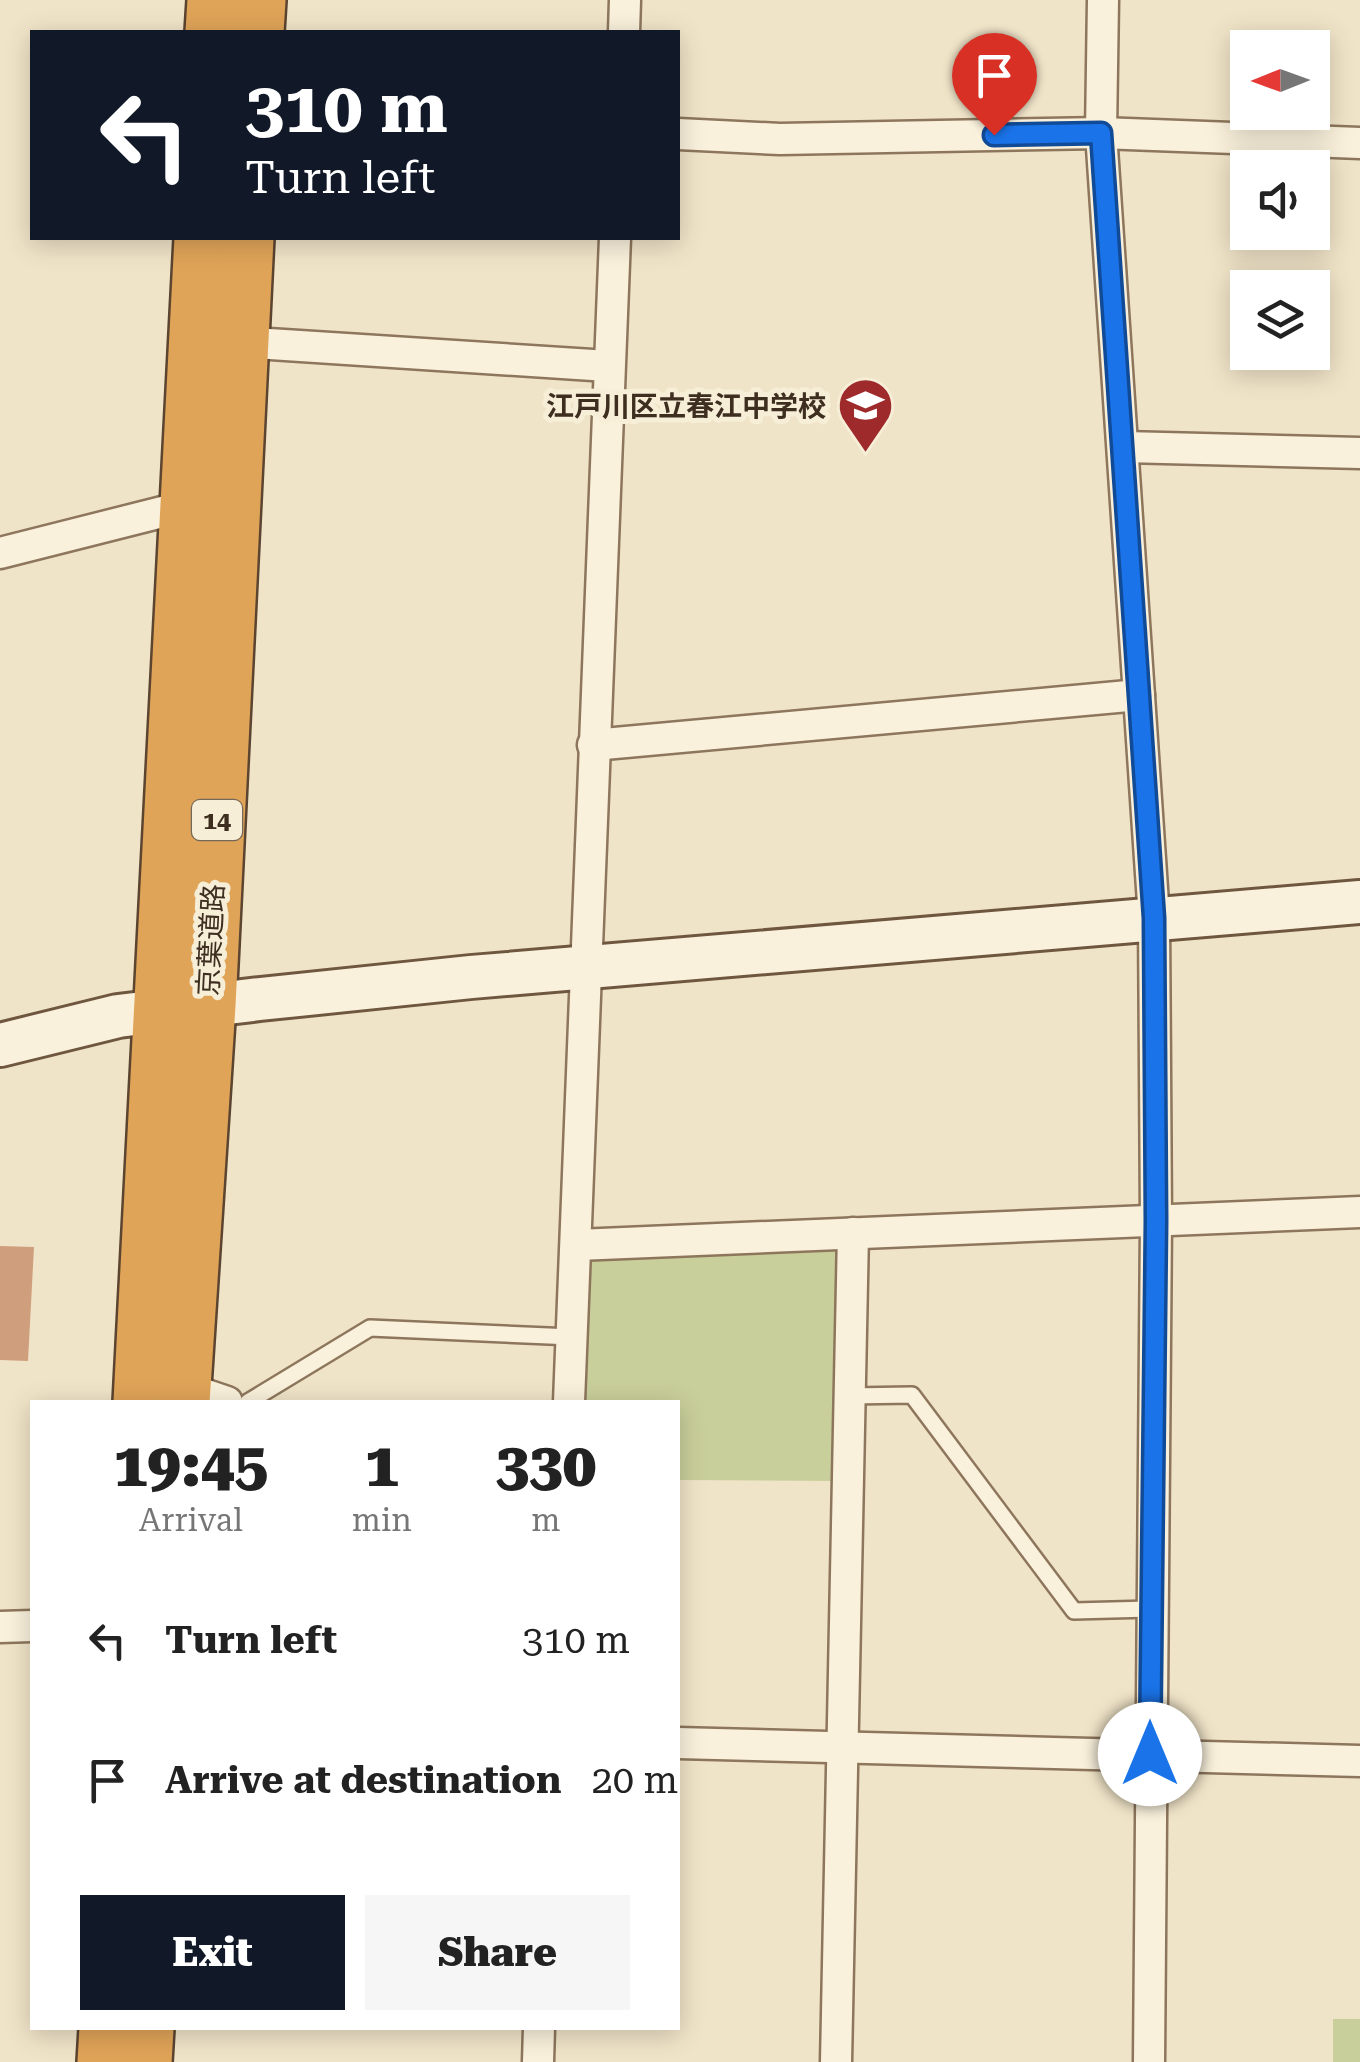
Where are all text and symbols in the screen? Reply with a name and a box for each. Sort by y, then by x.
north arrow [1230,30,1330,130]
map controls [1230,30,1330,370]
pin [952,33,1037,136]
icon: arrive [967,48,1022,103]
text: 310 m [245,67,448,149]
icon: left [80,70,210,200]
button: sound [1230,150,1330,250]
text: Turn left [245,151,435,204]
button: layers [1230,270,1330,370]
school or university icon: 江戸川区立春江中学校 [835,376,895,455]
place label: 江戸川区立春江中学校 [546,390,826,423]
road number: 14 [192,800,242,840]
street label: 京葉道路 [192,883,230,997]
text: 19:45 [114,1430,268,1501]
text: 1 [365,1430,399,1501]
text: 330 [495,1430,596,1501]
text: Arrival [139,1501,243,1539]
text: min [352,1501,412,1539]
text: m [531,1501,560,1539]
icon: left [80,1613,135,1668]
text: Turn left [165,1618,337,1662]
text: 310 m [522,1618,630,1662]
position arrow [1098,1702,1202,1806]
icon: arrive [80,1753,135,1808]
text: Arrive at destination [165,1758,561,1802]
text: 20 m [591,1758,678,1802]
button: Exit [80,1895,345,2010]
button: Share [365,1895,630,2010]

